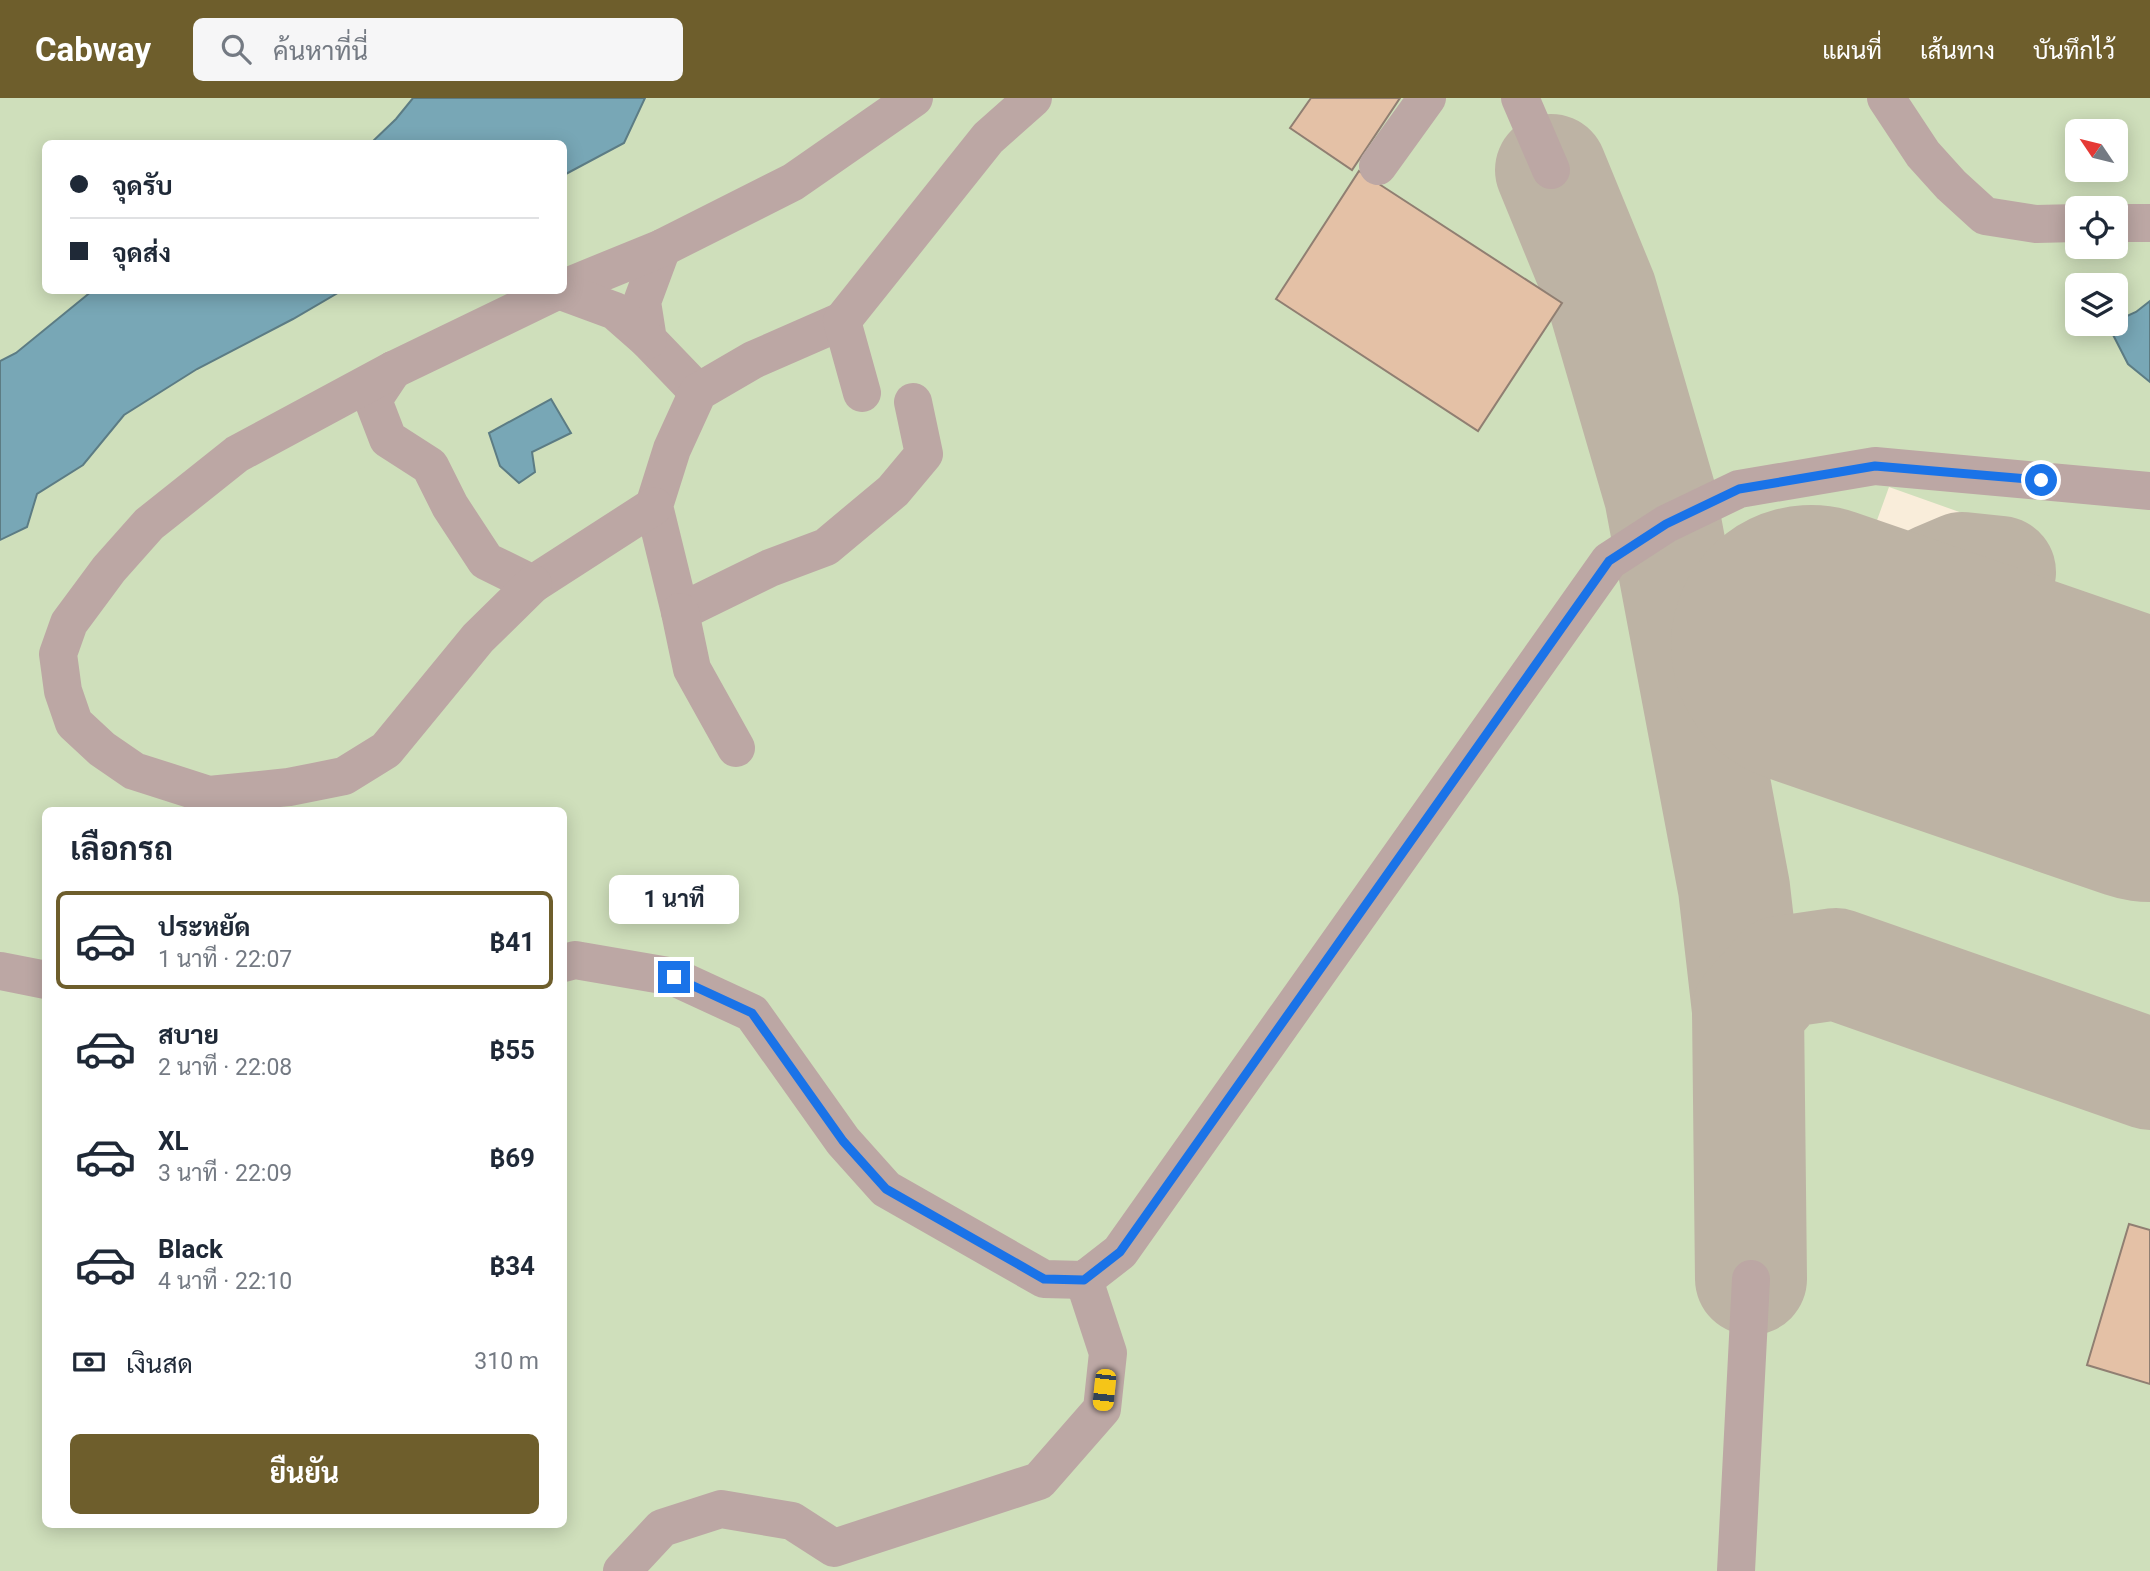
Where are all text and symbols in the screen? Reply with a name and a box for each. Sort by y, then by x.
search box [193,18,683,81]
text: Cabway [35,30,151,69]
icon: search [217,30,255,68]
text: ค้นหาที่นี่ [273,36,368,66]
text: แผนที่ [1822,37,1882,65]
text: เส้นทาง [1920,37,1995,65]
text: บันทึกไว้ [2033,37,2115,65]
north arrow [2065,119,2128,182]
map controls [2065,119,2128,336]
text: จุดรับ [112,171,173,201]
button: locate [2065,196,2128,259]
text: จุดส่ง [112,238,171,268]
button: layers [2065,273,2128,336]
route start [2025,464,2057,496]
text: เลือกรถ [70,830,173,868]
callout: 1 นาที [609,876,739,924]
text: 1 นาที [643,886,705,913]
icon: car [74,909,137,972]
text: ประหยัด [158,912,251,942]
text: ฿41 [489,927,535,957]
text: 1 นาที · 22:07 [158,946,292,973]
route end [658,961,690,993]
icon: car [74,1017,137,1080]
text: สบาย [158,1020,219,1050]
text: ฿55 [489,1035,535,1065]
text: 2 นาที · 22:08 [158,1054,292,1081]
icon: car [74,1125,137,1188]
text: XL [158,1126,189,1156]
text: ฿69 [489,1143,535,1173]
text: 3 นาที · 22:09 [158,1160,292,1187]
icon: car [74,1233,137,1296]
text: Black [158,1234,223,1264]
text: ฿34 [489,1251,535,1281]
text: 4 นาที · 22:10 [158,1268,292,1295]
icon: cash [70,1343,108,1381]
text: 310 m [474,1348,539,1375]
text: เงินสด [126,1349,193,1379]
car [1092,1368,1117,1412]
button: ยืนยัน [70,1434,539,1514]

